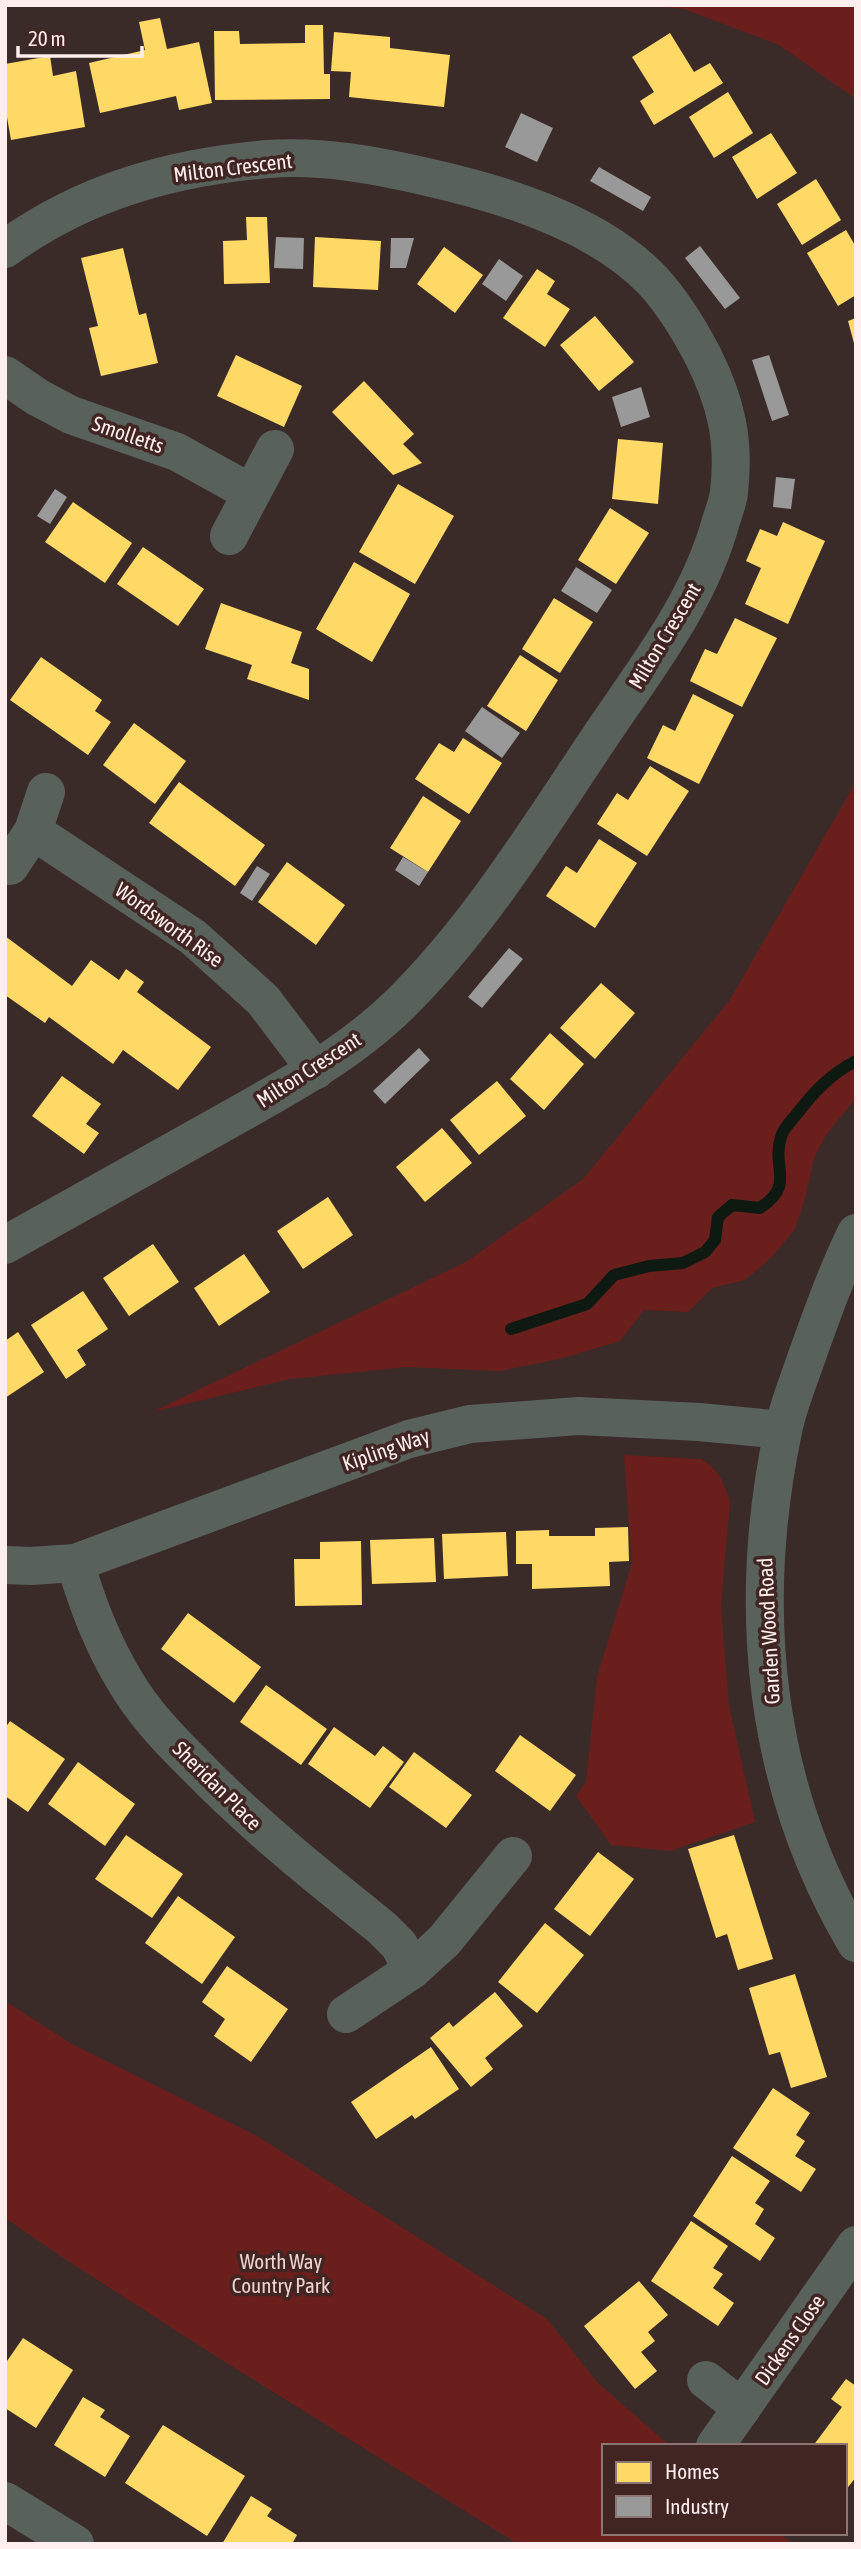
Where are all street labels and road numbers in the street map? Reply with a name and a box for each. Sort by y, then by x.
street label: Milton Crescent [172,148,294,186]
street label: Smolletts [90,411,167,457]
street label: Milton Crescent [623,578,705,693]
street label: Wordsworth Rise [111,877,228,971]
street label: Milton Crescent [252,1027,365,1112]
street label: Kipling Way [339,1423,433,1475]
street label: Garden Wood Road [752,1557,784,1705]
street label: Sheridan Place [168,1736,267,1835]
street label: Dickens Close [749,2290,829,2389]

